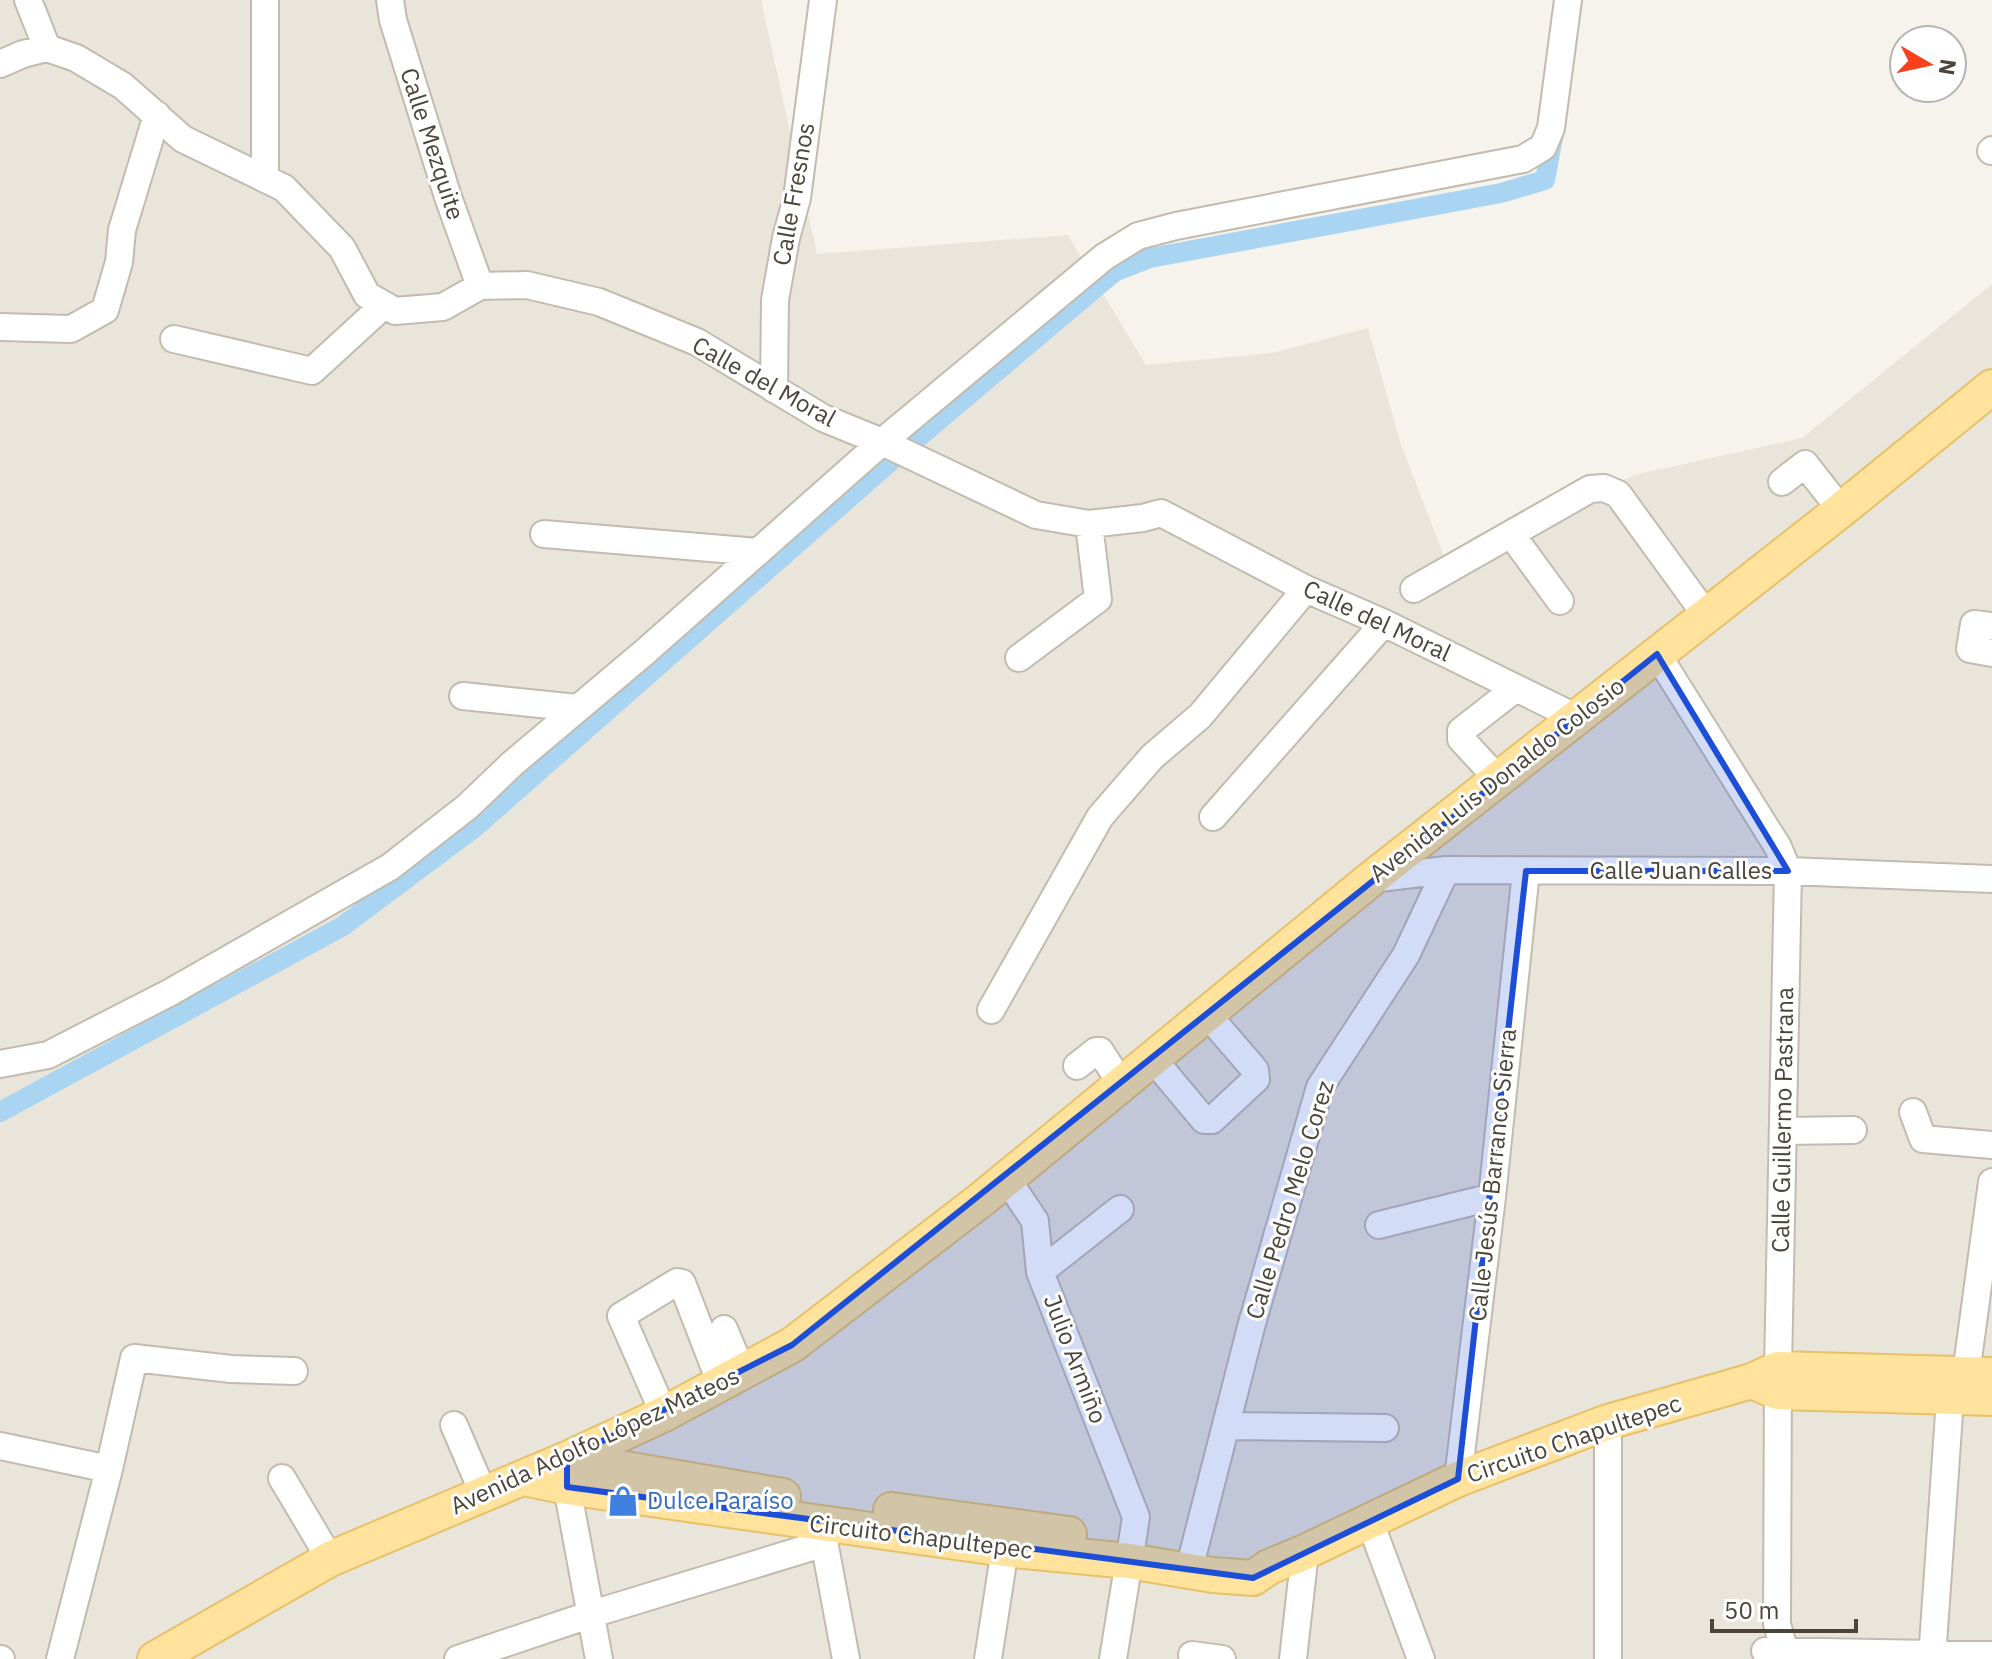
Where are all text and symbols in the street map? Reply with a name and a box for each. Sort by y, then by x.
north arrow [1888,24,1968,104]
text: N [1933,57,1964,77]
street label: Calle Mezquite [393,64,473,224]
street label: Calle Fresnos [765,120,821,268]
street label: Calle del Moral [687,328,842,434]
street label: Calle del Moral [1298,572,1457,668]
street label: Avenida Luis Donaldo Colosio [1362,669,1631,889]
street label: Calle Juan Calles [1590,854,1773,886]
street label: Calle Guillermo Pastrana [1764,987,1800,1253]
street label: Calle Jesús Barranco Sierra [1461,1027,1523,1323]
street label: Calle Pedro Melo Corez [1237,1076,1341,1323]
street label: Julio Armiño [1037,1290,1115,1428]
street label: Avenida Adolfo López Mateos [445,1359,744,1521]
street label: Circuito Chapultepec [1462,1386,1685,1490]
shop icon: Dulce Paraíso [606,1484,640,1518]
place label: Dulce Paraíso [647,1484,794,1516]
street label: Circuito Chapultepec [808,1506,1035,1566]
scale bar [1712,1583,1856,1633]
text: 50 m [1724,1594,1779,1626]

